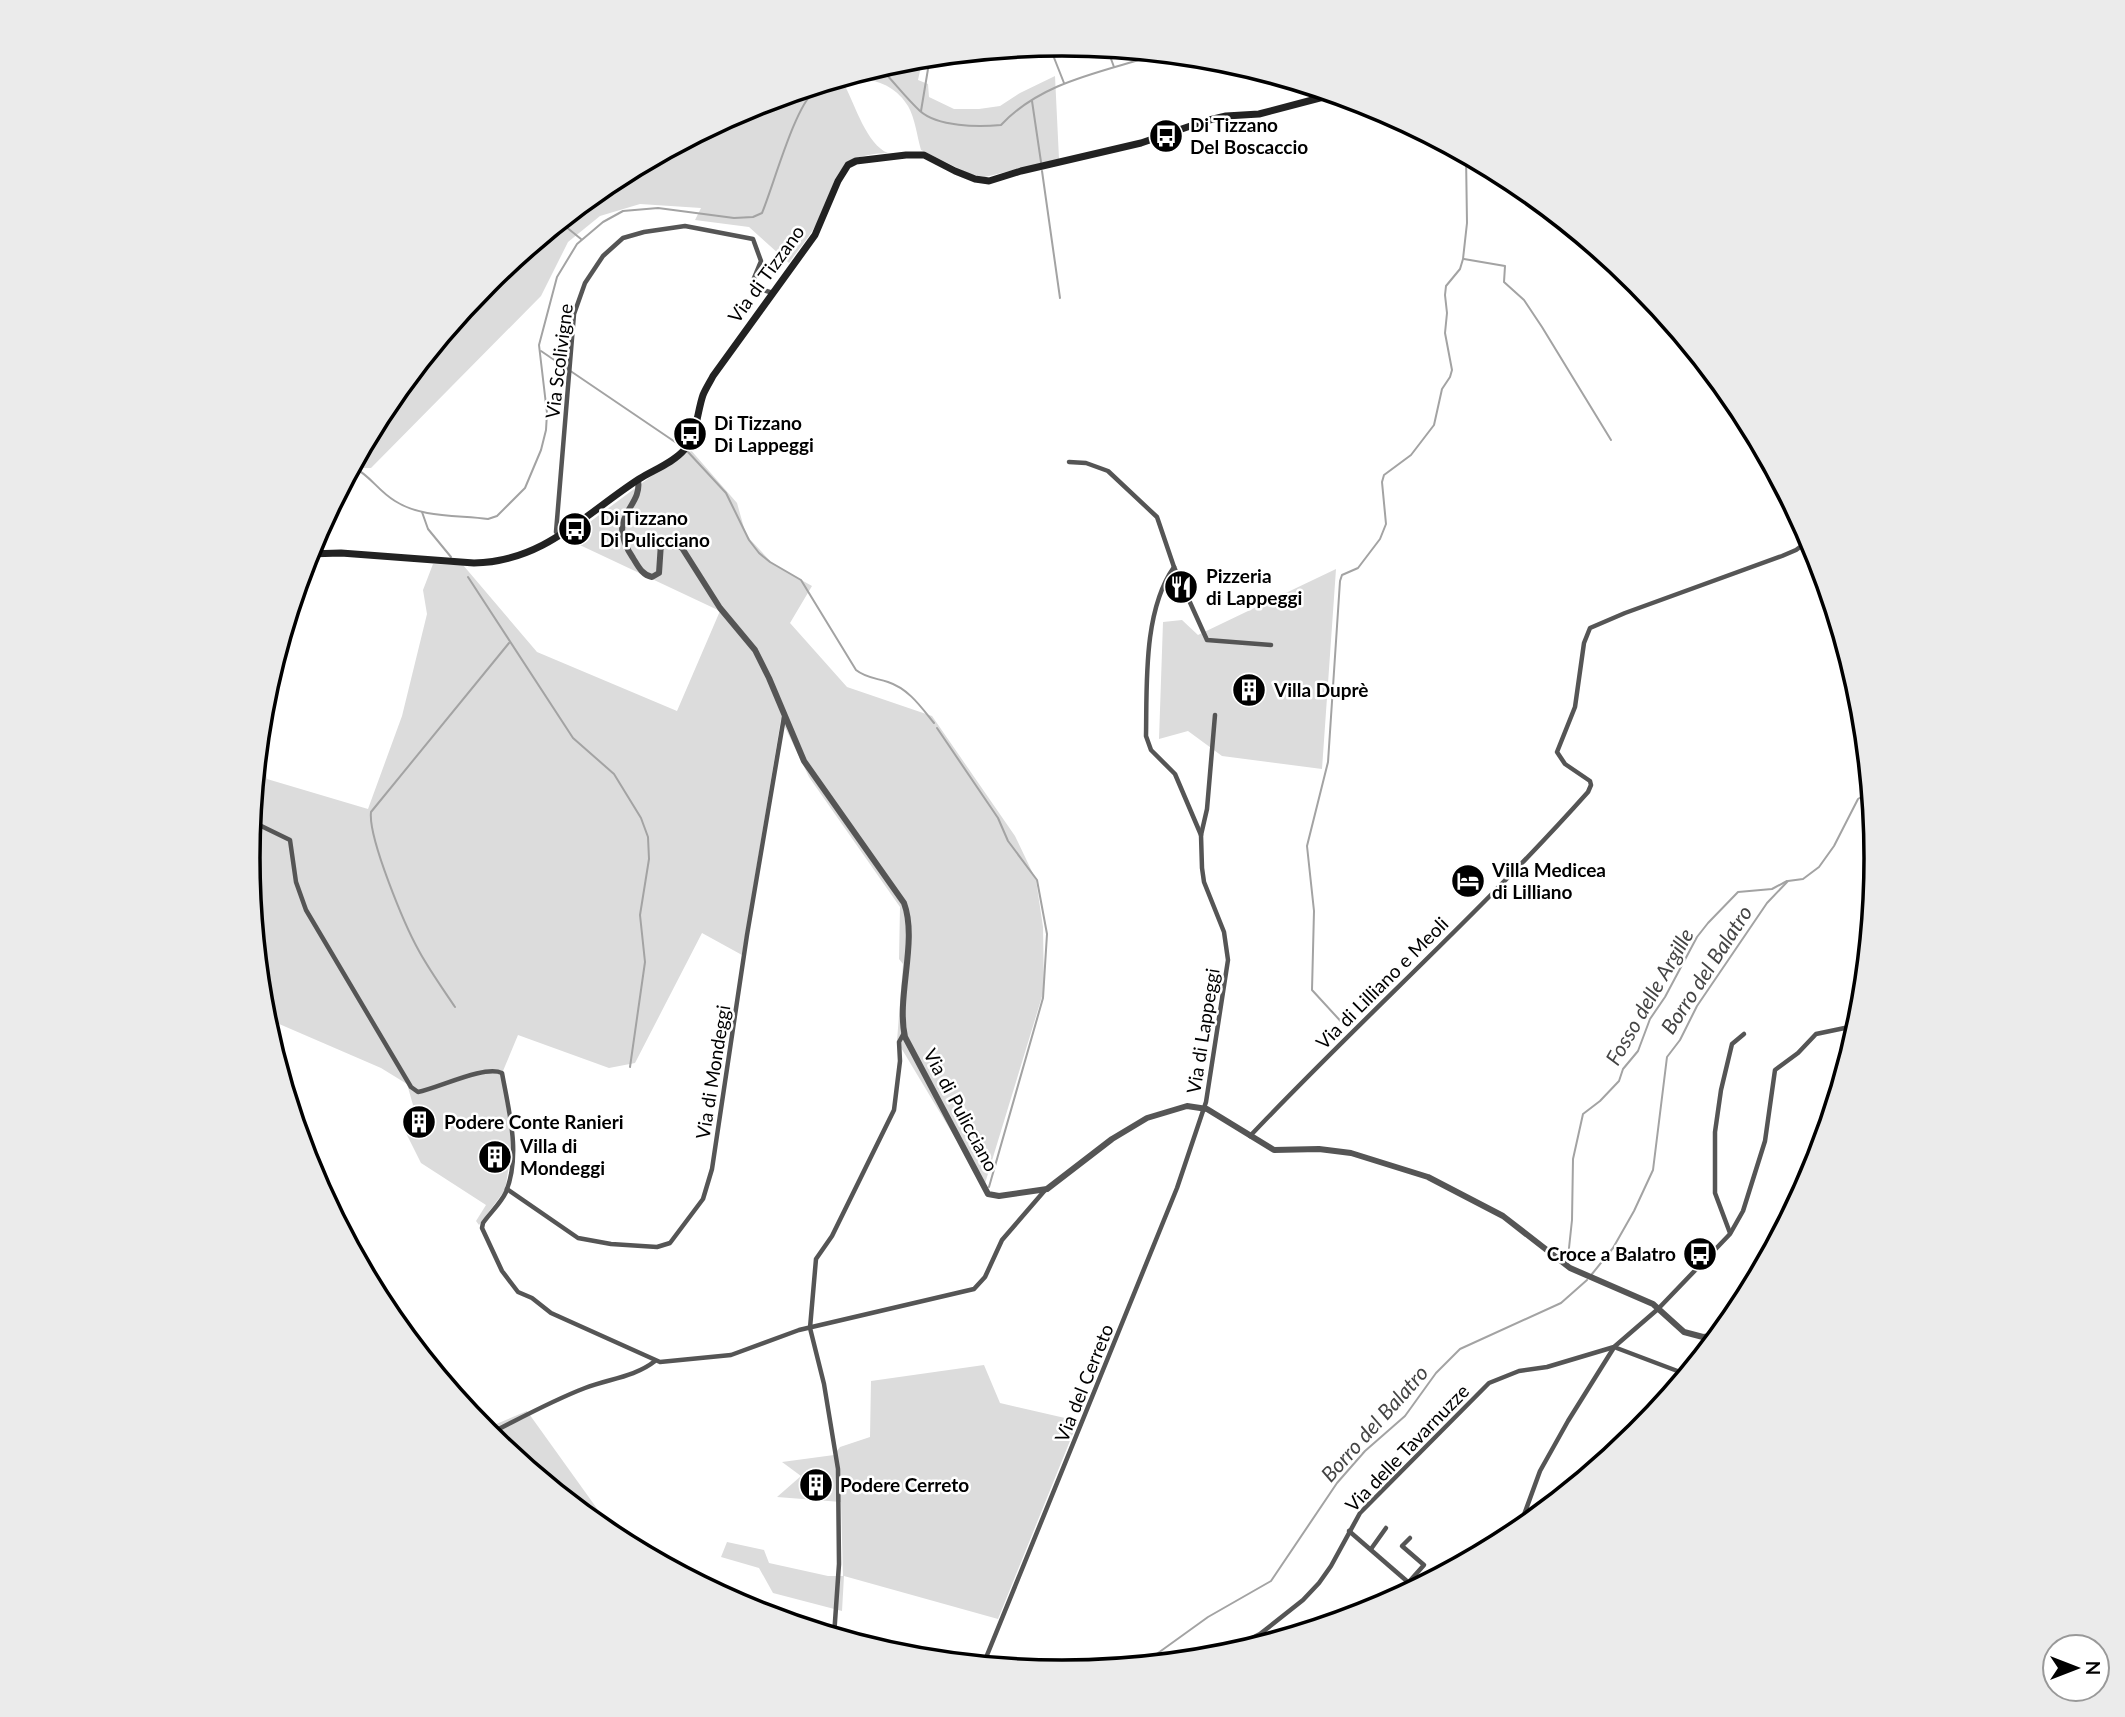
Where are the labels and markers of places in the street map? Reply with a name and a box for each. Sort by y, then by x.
place label: Di Tizzano Del Boscaccio [1190,113,1308,158]
bus stop icon: Di Tizzano Del Boscaccio [1147,117,1185,155]
place label: Di Tizzano Di Lappeggi [714,411,814,456]
bus stop icon: Di Tizzano Di Lappeggi [671,415,709,453]
place label: Di Tizzano Di Pulicciano [600,506,710,551]
bus stop icon: Di Tizzano Di Pulicciano [556,510,594,548]
place label: Pizzeria di Lappeggi [1206,564,1302,609]
restaurant icon: Pizzeria di Lappeggi [1162,568,1200,606]
building icon: Villa Duprè [1230,671,1268,709]
place label: Villa Duprè [1273,678,1369,701]
place label: Villa Medicea di Lilliano [1491,858,1606,903]
hotel icon: Villa Medicea di Lilliano [1449,862,1487,900]
building icon: Podere Conte Ranieri [400,1103,438,1141]
place label: Podere Conte Ranieri [444,1110,624,1133]
place label: Villa di Mondeggi [519,1134,605,1179]
building icon: Villa di Mondeggi [476,1138,514,1176]
bus stop icon: Croce a Balatro [1681,1235,1719,1273]
place label: Croce a Balatro [1547,1242,1676,1265]
building icon: Podere Cerreto [797,1466,835,1504]
place label: Podere Cerreto [840,1473,969,1496]

